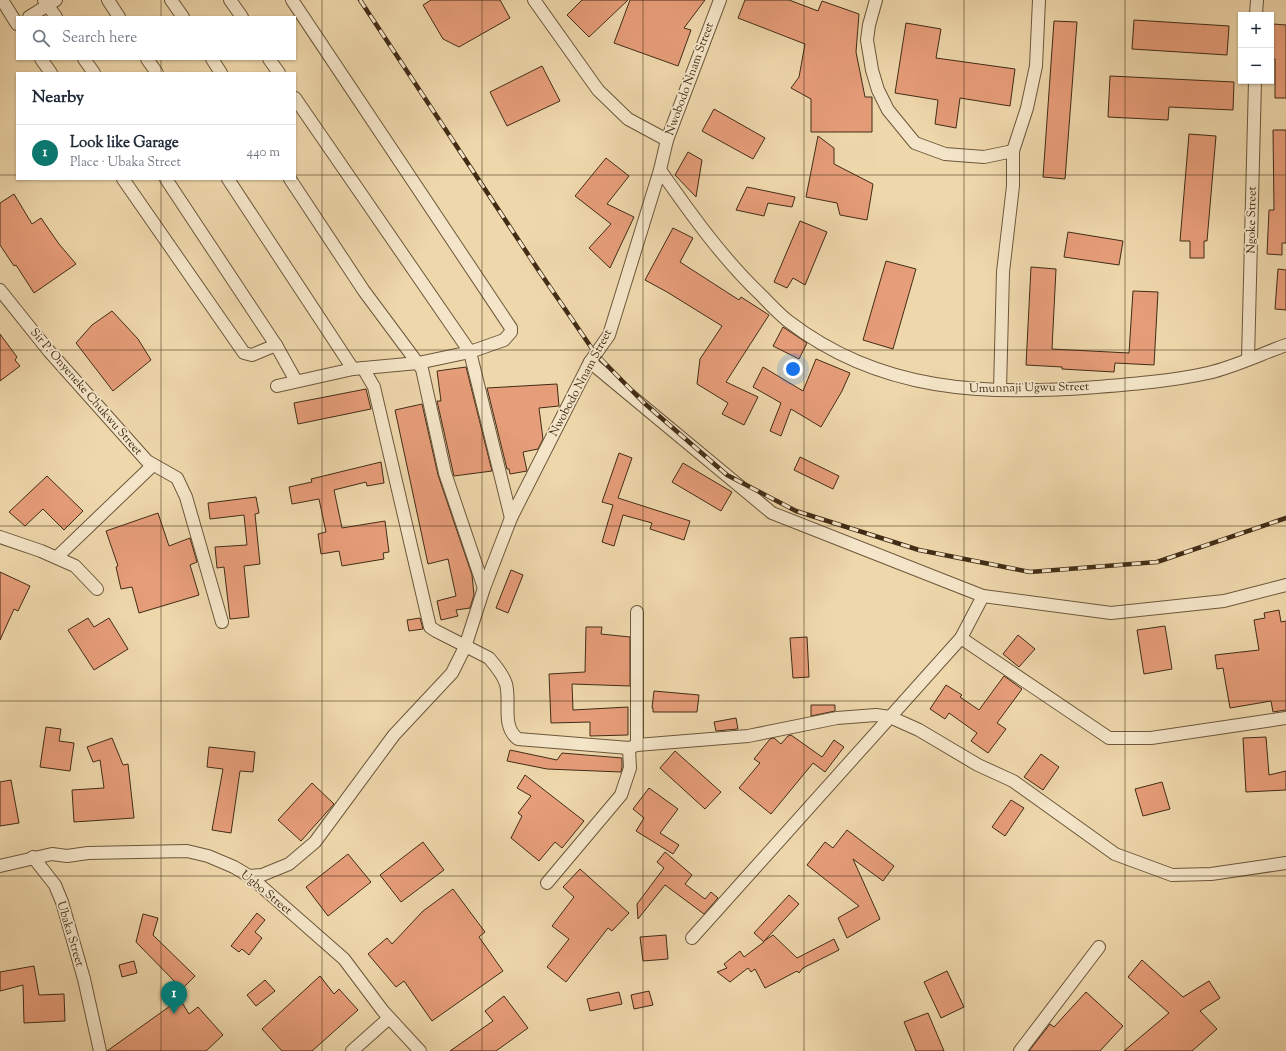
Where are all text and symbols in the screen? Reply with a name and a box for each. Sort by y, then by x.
map controls [1238,12,1274,84]
button: + [1238,12,1274,48]
search box [16,16,296,60]
street label: Nwobodo Nnam Street [661,20,719,138]
icon: search [30,27,52,49]
text: Search here [62,28,137,49]
button: − [1238,48,1274,84]
text: Nearby [32,86,84,110]
text: Look like Garage [70,133,179,154]
text: 1 [43,144,47,162]
text: 440 m [247,144,280,162]
text: Place · Ubaka Street [70,154,181,172]
street label: Ngoke Street [1242,186,1262,254]
street label: Sir P. Onyeneke Chukwu Street [26,324,146,460]
street label: Nwobodo Nnam Street [545,326,617,440]
your location [783,359,803,379]
street label: Umunnaji Ugwu Street [969,378,1089,398]
street label: Ugbo Street [236,866,296,920]
street label: Ubaka Street [51,899,89,969]
pin: 1 [161,981,187,1014]

